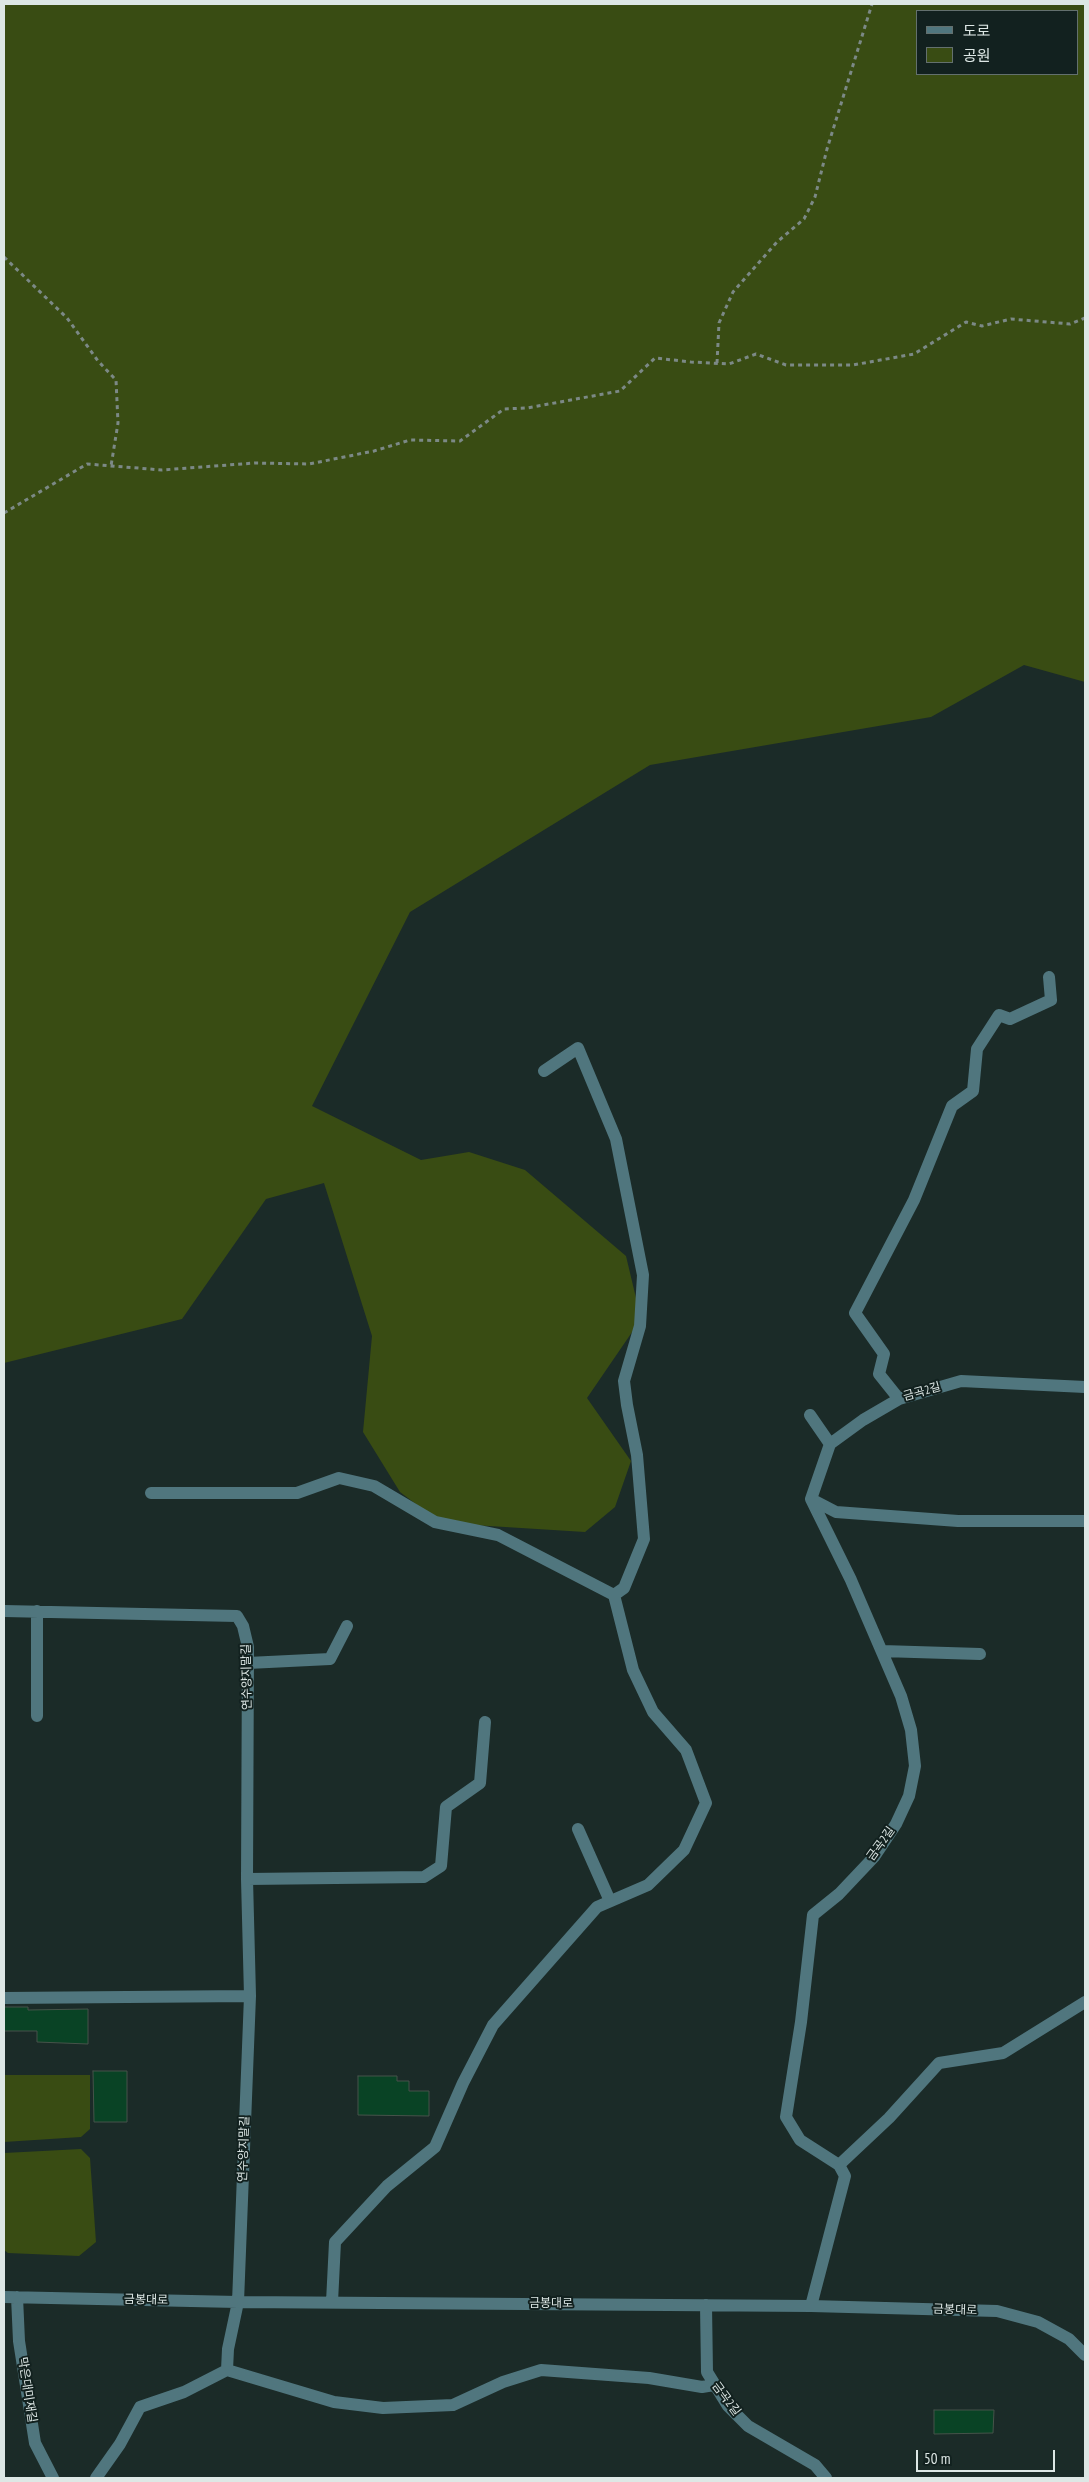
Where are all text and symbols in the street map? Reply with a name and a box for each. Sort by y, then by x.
legend [916,10,1079,75]
text: 도로 [963,21,991,40]
text: 공원 [963,46,991,65]
street label: 금곡2길 [902,1380,942,1404]
street label: 연수양지말길 [239,1644,255,1710]
street label: 금곡2길 [864,1824,898,1864]
street label: 연수양지말길 [236,2116,252,2182]
street label: 금봉대로 [124,2292,168,2308]
street label: 금봉대로 [529,2297,573,2311]
street label: 금봉대로 [933,2302,977,2318]
street label: 막은대미재길 [15,2356,39,2424]
street label: 금곡2길 [709,2379,743,2419]
scale bar [919,2440,1058,2472]
text: 50 m [924,2449,950,2468]

